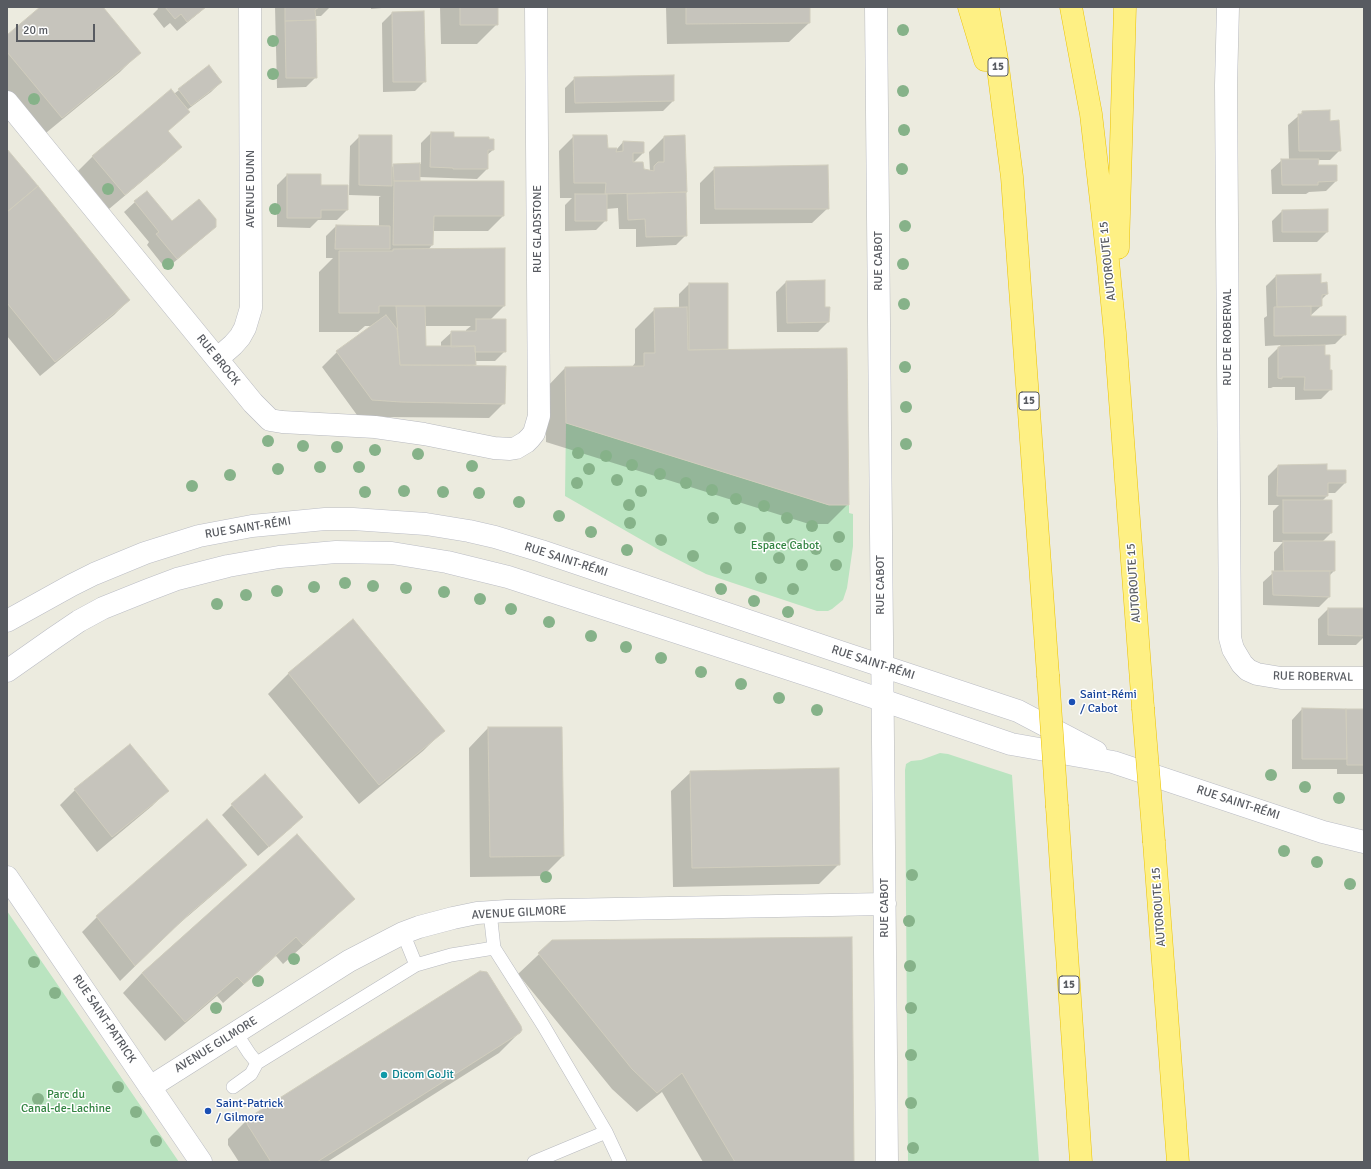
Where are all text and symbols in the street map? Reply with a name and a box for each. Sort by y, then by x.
scale bar [18,16,97,42]
text: 20 m [23,23,48,38]
road number: 15 [988,58,1008,76]
street label: AVENUE DUNN [244,150,258,228]
street label: RUE GLADSTONE [531,185,545,273]
street label: AUTOROUTE 15 [1097,221,1119,301]
street label: RUE CABOT [872,231,886,291]
street label: RUE DE ROBERVAL [1221,288,1235,386]
street label: RUE BROCK [193,332,243,388]
road number: 15 [1019,392,1039,410]
street label: RUE SAINT-RÉMI [204,514,292,542]
park label: Espace Cabot [751,539,819,553]
street label: RUE SAINT-RÉMI [522,540,610,580]
street label: AUTOROUTE 15 [1124,543,1144,623]
street label: RUE CABOT [874,555,888,615]
street label: RUE SAINT-RÉMI [829,643,917,683]
street label: RUE ROBERVAL [1273,669,1353,685]
place label: Saint-Rémi / Cabot [1080,688,1137,716]
marker: Saint-Rémi / Cabot [1067,697,1077,707]
street label: RUE SAINT-RÉMI [1194,783,1282,823]
street label: AUTOROUTE 15 [1149,867,1169,947]
street label: RUE CABOT [878,878,892,938]
street label: AVENUE GILMORE [471,903,567,923]
street label: RUE SAINT-PATRICK [69,972,139,1066]
road number: 15 [1059,976,1079,994]
street label: AVENUE GILMORE [172,1014,260,1076]
place label: Dicom GoJit [392,1068,454,1082]
marker: Dicom GoJit [379,1070,389,1080]
park label: Parc du Canal-de-Lachine [21,1088,111,1116]
place label: Saint-Patrick / Gilmore [216,1097,283,1125]
marker: Saint-Patrick / Gilmore [203,1106,213,1116]

